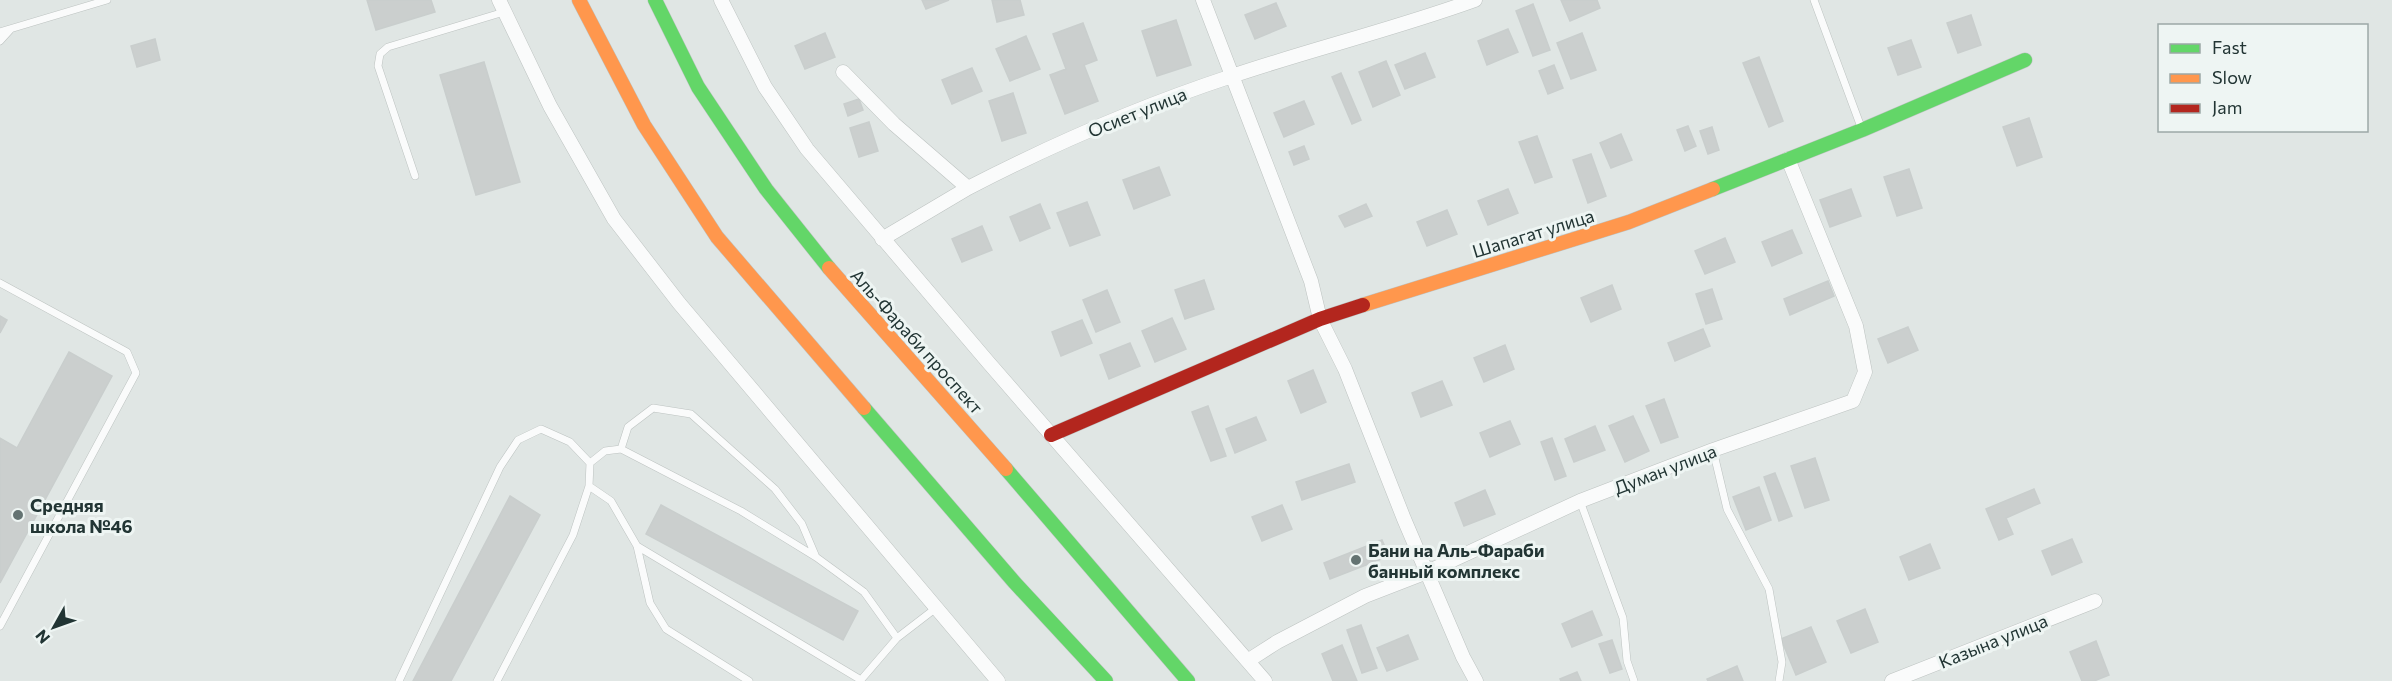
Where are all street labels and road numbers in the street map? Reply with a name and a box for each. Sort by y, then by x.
street label: Осиет улица [1084,82,1190,142]
street label: Шапагат улица [1469,204,1597,262]
street label: Аль-Фараби проспект [846,264,988,418]
street label: Думан улица [1610,439,1720,499]
street label: Казына улица [1935,609,2051,673]

